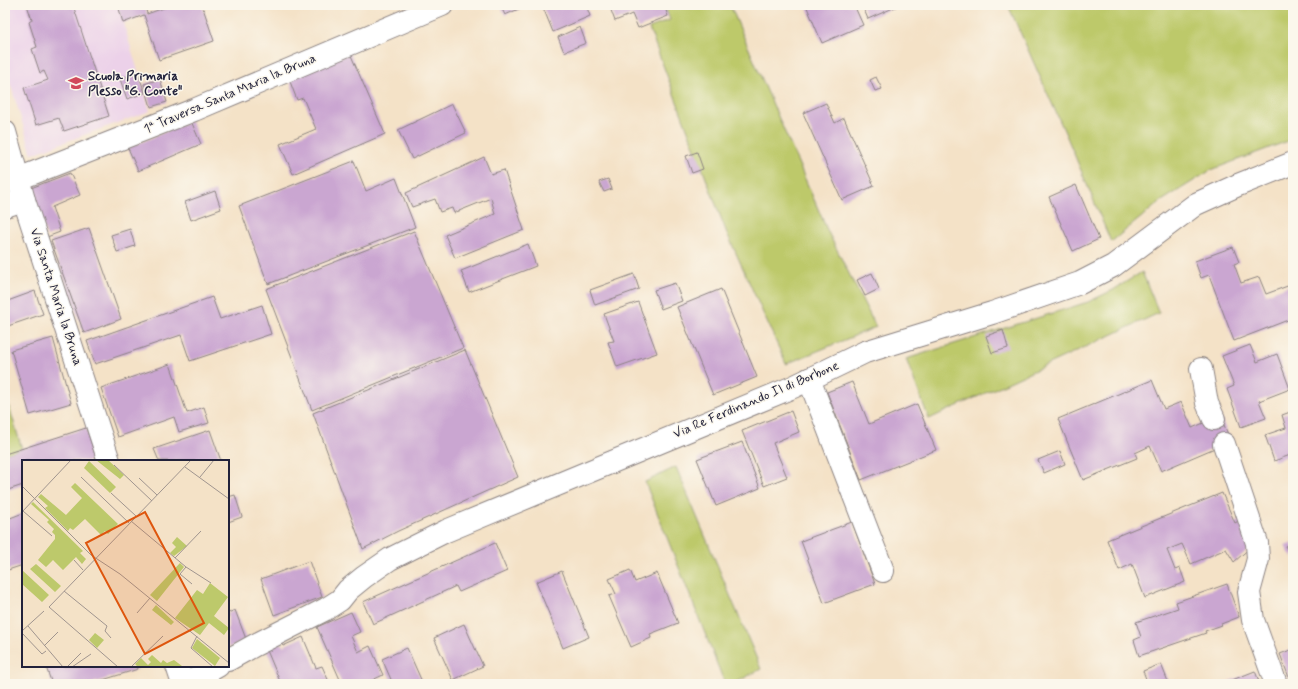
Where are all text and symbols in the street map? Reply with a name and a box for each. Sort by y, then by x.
street label: 1ª Traversa Santa Maria la Bruna [141,50,319,138]
place label: Scuola Primaria Plesso "G. Conte" [88,68,182,100]
school or university icon: Scuola Primaria Plesso "G. Conte" [67,74,85,92]
street label: Via Santa Maria la Bruna [26,226,86,368]
street label: Via Re Ferdinando II di Borbone [670,357,842,443]
inset map [22,460,229,667]

